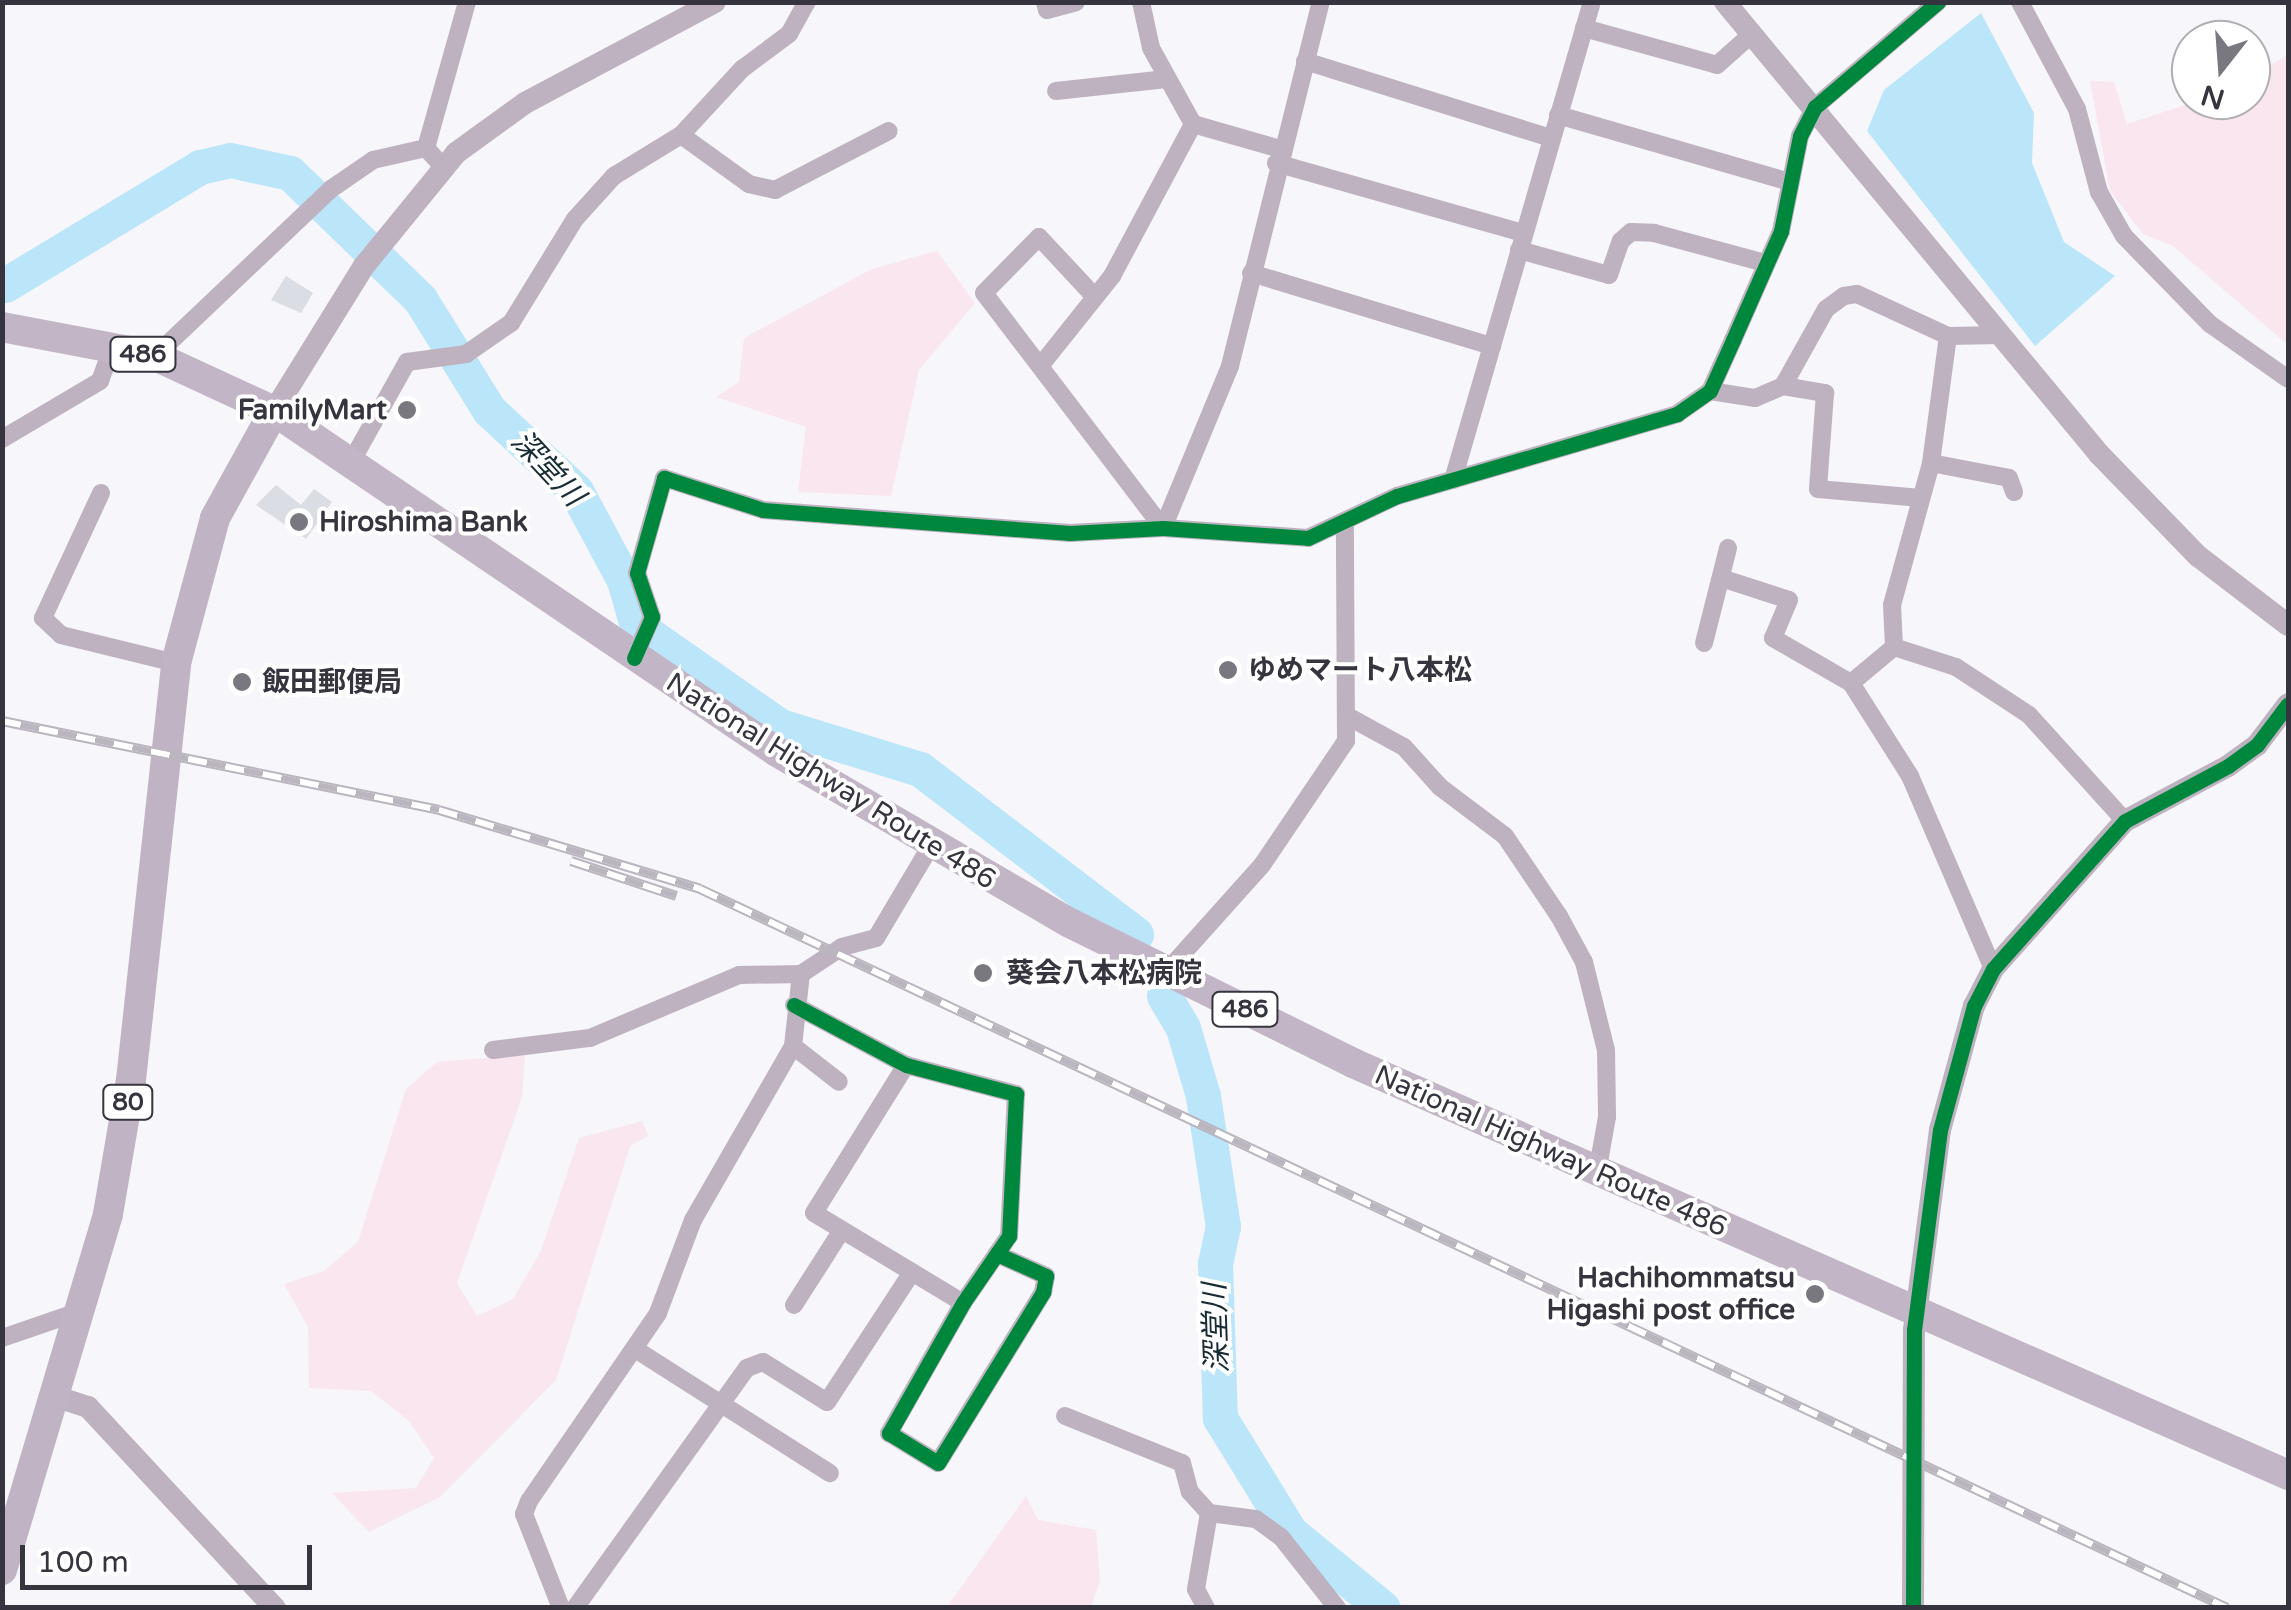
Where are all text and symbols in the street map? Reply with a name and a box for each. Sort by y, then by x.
north arrow [2171,20,2271,120]
text: N [2197,77,2229,116]
road number: 486 [108,334,178,374]
place label: FamilyMart [238,393,387,427]
marker: FamilyMart [396,399,418,421]
water label: 深堂川 [503,424,591,514]
place label: Hiroshima Bank [319,505,528,539]
marker: Hiroshima Bank [288,511,310,533]
place label: ゆめマート八本松 [1248,653,1472,687]
marker: ゆめマート八本松 [1217,659,1239,681]
place label: 飯田郵便局 [262,665,402,699]
street label: National Highway Route 486 [660,666,1002,896]
marker: 飯田郵便局 [231,671,253,693]
place label: 葵会八本松病院 [1006,956,1202,990]
marker: 葵会八本松病院 [970,960,996,986]
road number: 486 [1210,989,1280,1029]
street label: National Highway Route 486 [1370,1058,1732,1244]
road number: 80 [100,1082,156,1122]
place label: Hachihommatsu Higashi post office [1547,1261,1795,1327]
water label: 深堂川 [1197,1282,1237,1374]
marker: Hachihommatsu Higashi post office [1804,1283,1826,1305]
scale bar [25,1525,318,1587]
text: 100 m [37,1544,129,1581]

